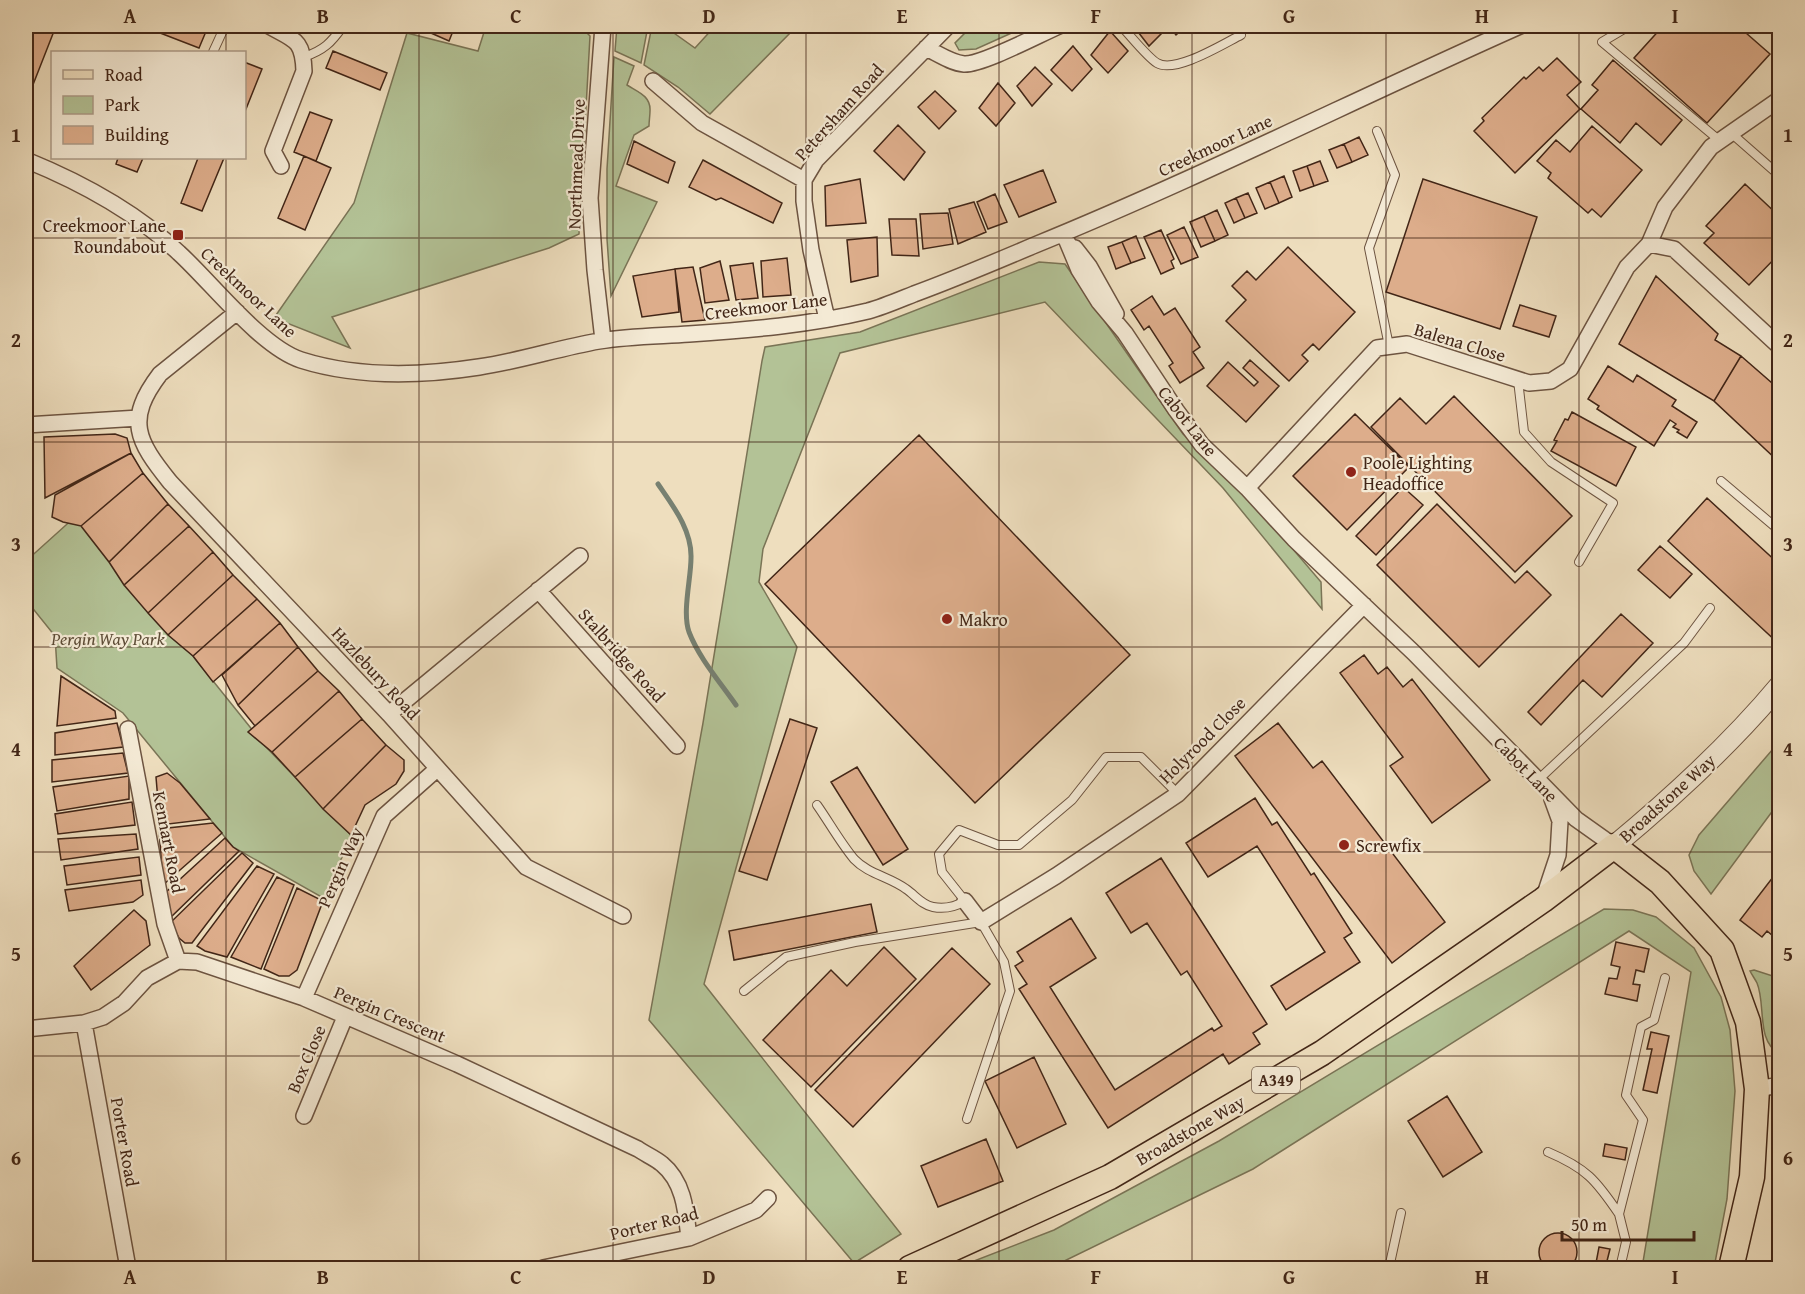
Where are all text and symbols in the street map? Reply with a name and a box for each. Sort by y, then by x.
text: A [124,1,137,30]
text: B [317,1,329,30]
text: C [510,1,522,30]
text: D [702,1,716,30]
text: E [897,1,908,30]
text: F [1091,1,1101,30]
text: G [1283,1,1295,30]
text: H [1475,1,1489,30]
text: I [1672,1,1678,30]
legend [51,51,246,159]
street label: Petersham Road [788,57,890,167]
text: Road [105,61,143,88]
text: Park [105,91,141,118]
street label: Northmead Drive [560,98,592,230]
street label: Creekmoor Lane [1153,107,1277,183]
text: 1 [11,120,21,149]
text: 1 [1783,120,1793,149]
text: Building [105,121,169,148]
place label: Creekmoor Lane Roundabout [43,212,167,260]
marker: Creekmoor Lane Roundabout [171,228,185,242]
street label: Creekmoor Lane [195,240,303,344]
street label: Creekmoor Lane [703,285,829,327]
street label: Balena Close [1411,315,1509,369]
text: 2 [11,325,21,354]
text: 2 [1783,325,1793,354]
street label: Cabot Lane [1152,380,1224,462]
place label: Poole Lighting Headoffice [1363,449,1472,497]
marker: Poole Lighting Headoffice [1344,465,1358,479]
text: 3 [11,529,21,558]
text: 3 [1783,529,1793,558]
street label: Stalbridge Road [572,602,672,709]
place label: Makro [959,606,1008,633]
marker: Makro [940,612,954,626]
street label: Hazlebury Road [326,620,427,726]
park label: Pergin Way Park [50,625,166,652]
street label: Holyrood Close [1152,690,1252,790]
street label: Cabot Lane [1487,730,1565,808]
text: 4 [11,734,21,763]
text: 4 [1783,734,1793,763]
street label: Broadstone Way [1613,747,1721,849]
street label: Kennart Road [146,789,192,896]
street label: Pergin Way [310,822,370,912]
place label: Screwfix [1356,832,1422,859]
marker: Screwfix [1337,838,1351,852]
text: 5 [11,939,21,968]
text: 5 [1783,939,1793,968]
street label: Pergin Crescent [330,978,451,1050]
street label: Box Close [280,1021,332,1097]
road number: A349 [1252,1067,1300,1093]
street label: Broadstone Way [1130,1088,1250,1172]
street label: Porter Road [104,1095,146,1189]
text: 6 [11,1143,21,1172]
text: 6 [1783,1143,1793,1172]
street label: Porter Road [607,1199,701,1247]
scale bar [1562,1204,1694,1242]
text: 50 m [1571,1211,1607,1238]
text: A [124,1262,137,1291]
text: B [317,1262,329,1291]
text: C [510,1262,522,1291]
text: D [702,1262,716,1291]
text: E [897,1262,908,1291]
text: F [1091,1262,1101,1291]
text: G [1283,1262,1295,1291]
text: H [1475,1262,1489,1291]
text: I [1672,1262,1678,1291]

